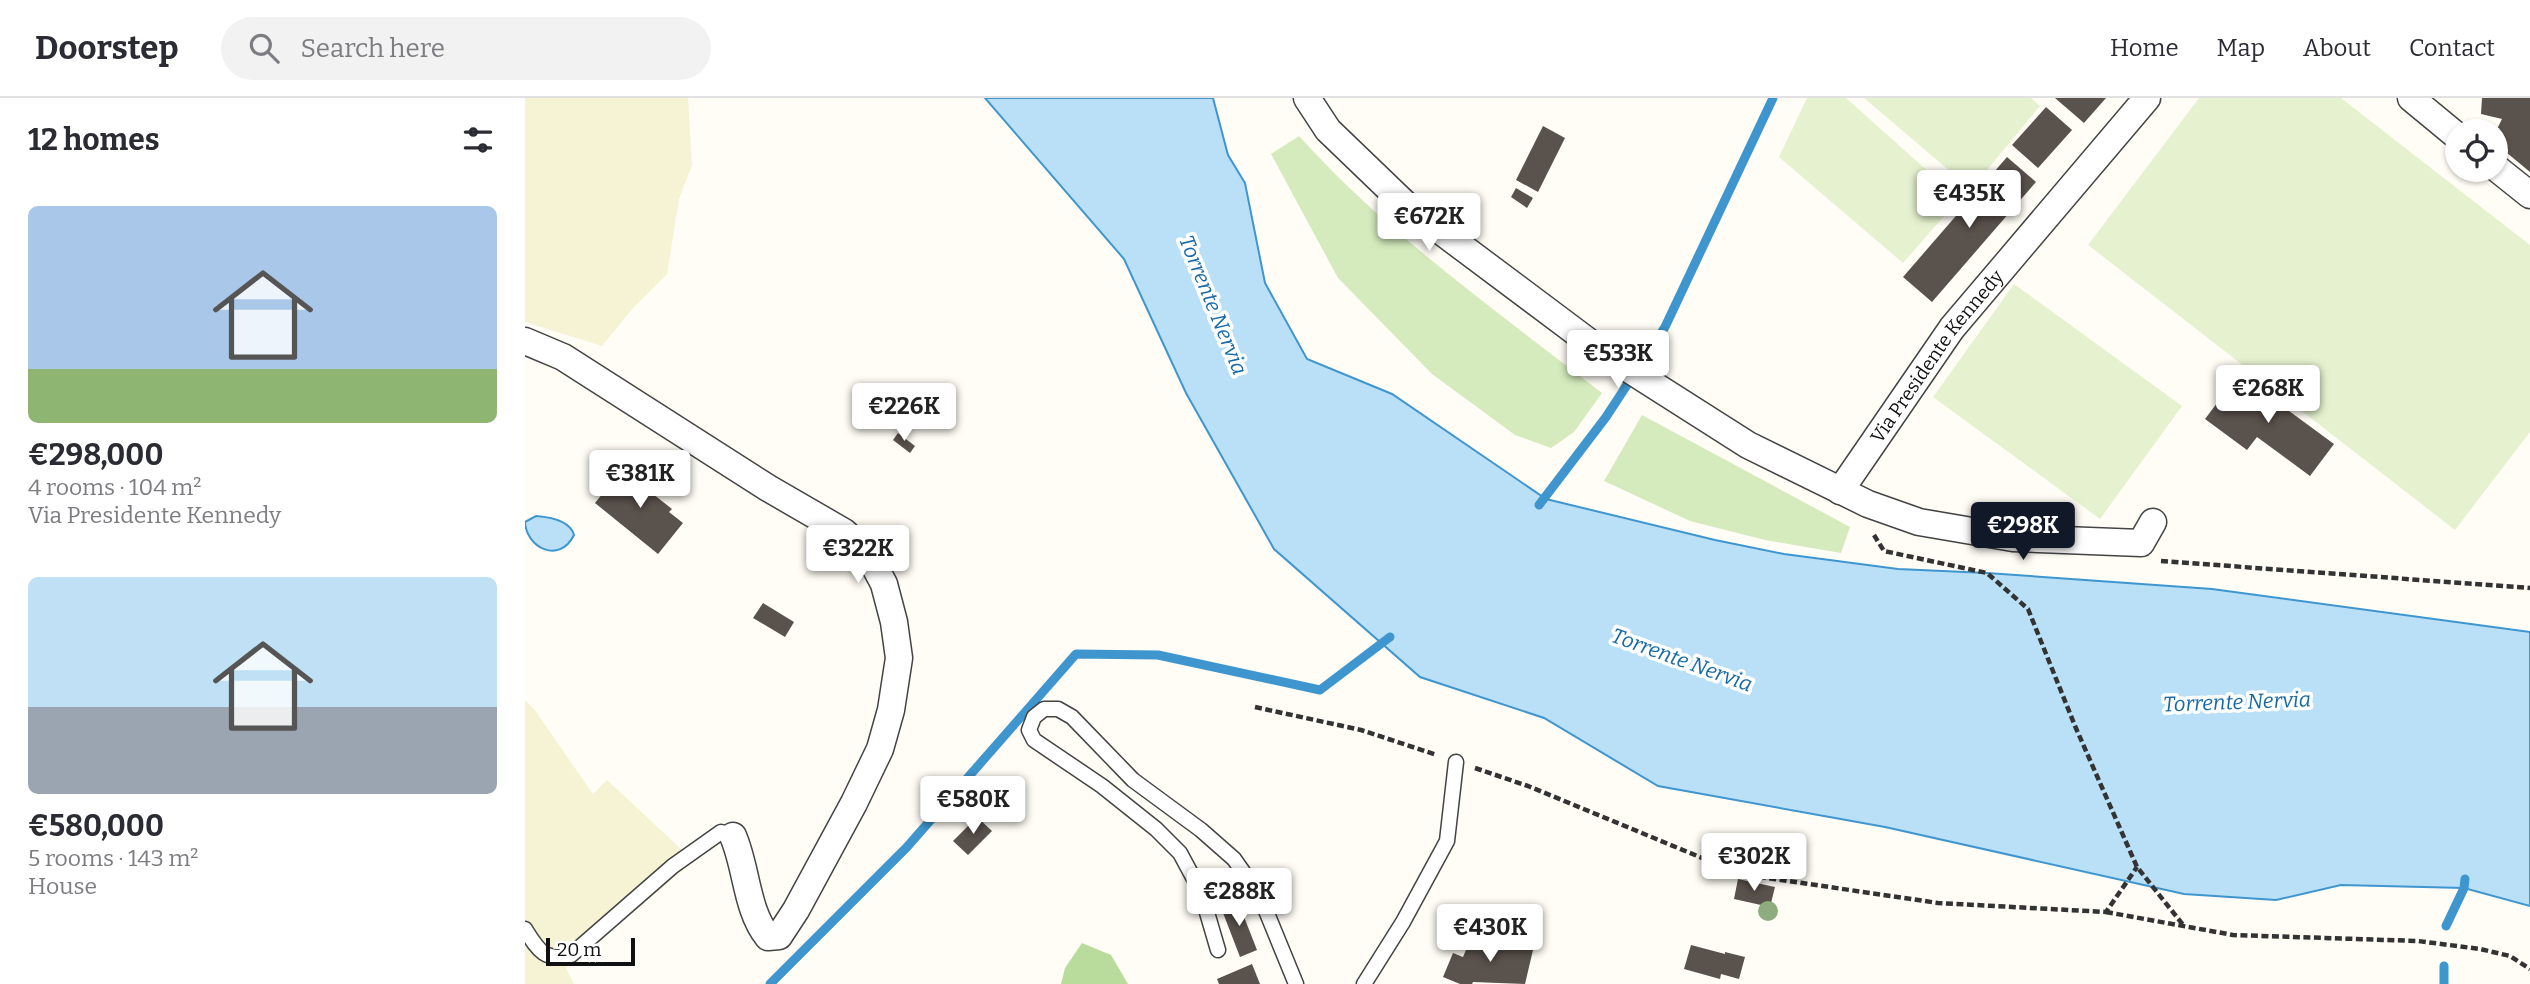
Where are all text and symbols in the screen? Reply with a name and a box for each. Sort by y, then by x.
search box [221,17,711,80]
text: Doorstep [35,28,179,68]
icon: search [245,29,283,67]
text: Search here [301,33,445,64]
text: Home [2110,34,2179,62]
text: Map [2217,34,2265,62]
text: About [2303,34,2371,62]
text: Contact [2409,34,2495,62]
map controls [2445,119,2508,182]
button: locate [2445,119,2508,182]
icon: filters [459,121,497,159]
text: 12 homes [28,122,159,158]
pin: €435K [1920,170,2018,230]
text: €435K [1933,179,2005,207]
pin: €672K [1380,194,1478,253]
text: €672K [1394,202,1465,230]
water label: Torrente Nervia [1173,231,1253,379]
icon: home [200,252,326,378]
street label: Via Presidente Kennedy [1866,265,2009,447]
pin: €533K [1569,330,1667,390]
text: €533K [1583,339,1653,367]
pin: €268K [2219,366,2317,425]
text: €268K [2232,374,2304,402]
pin: €226K [855,384,953,443]
text: €226K [868,392,940,420]
text: €298,000 [28,437,163,473]
pin: €381K [591,450,689,510]
text: €381K [605,459,675,487]
text: 4 rooms · 104 m² [28,473,201,501]
text: Via Presidente Kennedy [28,501,281,529]
pin: €298K [1974,503,2072,562]
text: €298K [1987,511,2059,539]
pin: €322K [809,526,907,585]
text: €322K [822,534,894,562]
water label: Torrente Nervia [1608,622,1756,698]
icon: home [200,623,326,749]
water label: Torrente Nervia [2162,686,2312,718]
pin: €580K [924,776,1022,836]
text: €580K [936,785,1010,813]
text: €580,000 [28,808,164,844]
pin: €302K [1705,834,1803,893]
text: €302K [1717,842,1791,870]
text: 5 rooms · 143 m² [28,844,199,872]
pin: €288K [1190,868,1288,928]
text: House [28,872,97,900]
text: €288K [1203,877,1275,905]
pin: €430K [1441,904,1539,964]
text: €430K [1453,913,1527,941]
scale bar [546,935,635,967]
text: 20 m [557,938,601,961]

